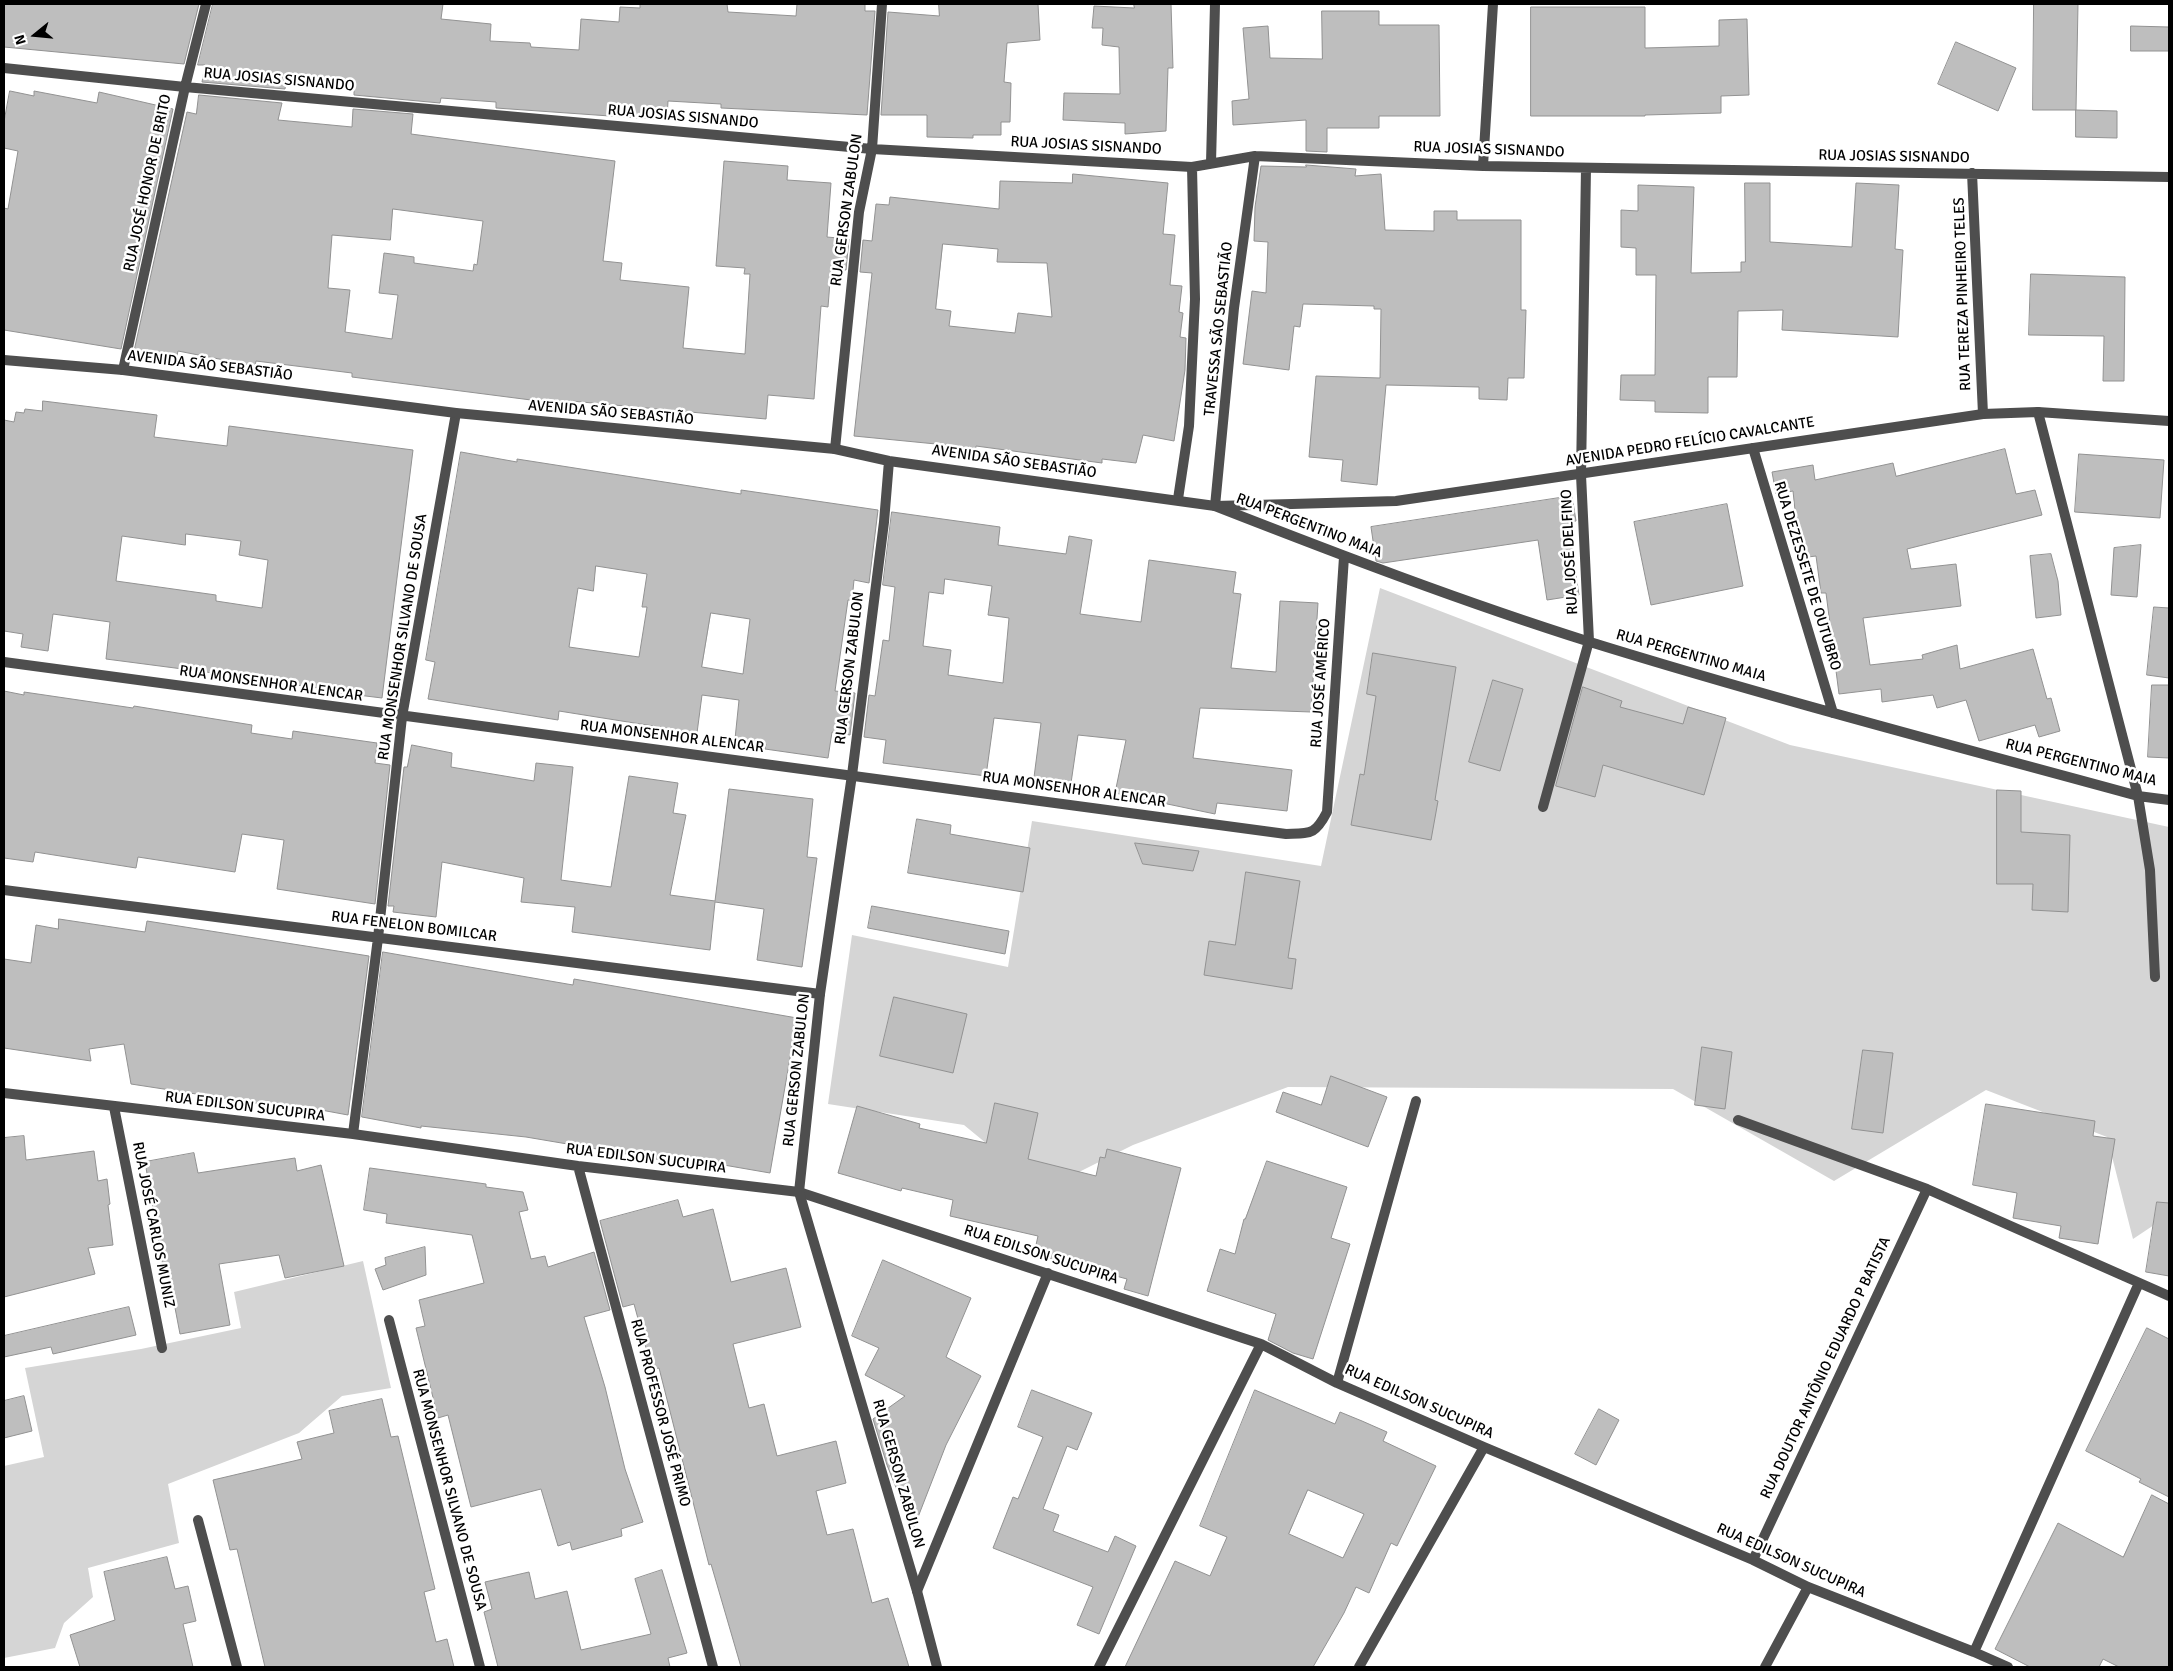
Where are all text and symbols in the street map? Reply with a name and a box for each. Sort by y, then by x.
north arrow [10,10,60,60]
text: N [11,32,30,47]
street label: RUA JOSIAS SISNANDO [203,64,355,96]
street label: RUA JOSÉ HONOR DE BRITO [120,93,176,273]
street label: RUA JOSIAS SISNANDO [607,101,759,133]
street label: RUA GERSON ZABULON [827,132,867,288]
street label: RUA JOSIAS SISNANDO [1010,133,1162,159]
street label: RUA JOSIAS SISNANDO [1413,138,1565,162]
street label: RUA JOSIAS SISNANDO [1818,147,1970,167]
street label: RUA TEREZA PINHEIRO TELES [1951,197,1975,391]
street label: TRAVESSA SÃO SEBASTIÃO [1201,241,1237,417]
street label: AVENIDA SÃO SEBASTIÃO [126,347,294,385]
street label: AVENIDA SÃO SEBASTIÃO [527,397,695,429]
street label: AVENIDA PEDRO FELÍCIO CAVALCANTE [1564,413,1816,471]
street label: AVENIDA SÃO SEBASTIÃO [930,442,1098,482]
street label: RUA DEZESSETE DE OUTUBRO [1770,479,1844,673]
street label: RUA JOSÉ DELFINO [1558,489,1582,615]
street label: RUA PERGENTINO MAIA [1233,490,1385,562]
street label: RUA MONSENHOR SILVANO DE SOUSA [375,512,431,762]
street label: RUA GERSON ZABULON [832,590,868,746]
street label: RUA JOSÉ AMÉRICO [1308,618,1334,748]
street label: RUA PERGENTINO MAIA [1614,626,1768,686]
street label: RUA MONSENHOR ALENCAR [178,662,364,706]
street label: RUA MONSENHOR ALENCAR [579,717,765,757]
street label: RUA PERGENTINO MAIA [2004,736,2158,790]
street label: RUA MONSENHOR ALENCAR [981,768,1167,812]
street label: RUA FENELON BOMILCAR [330,908,498,946]
street label: RUA GERSON ZABULON [780,992,814,1148]
street label: RUA EDILSON SUCUPIRA [164,1088,326,1126]
street label: RUA JOSÉ CARLOS MUNIZ [128,1140,178,1310]
street label: RUA EDILSON SUCUPIRA [565,1140,727,1178]
street label: RUA EDILSON SUCUPIRA [961,1222,1121,1288]
street label: RUA DOUTOR ANTÔNIO EDUARDO P BATISTA [1757,1234,1895,1502]
street label: RUA PROFESSOR JOSÉ PRIMO [626,1317,694,1509]
street label: RUA EDILSON SUCUPIRA [1342,1361,1496,1443]
street label: RUA MONSENHOR SILVANO DE SOUSA [408,1367,490,1613]
street label: RUA GERSON ZABULON [868,1398,928,1550]
street label: RUA EDILSON SUCUPIRA [1714,1520,1868,1602]

